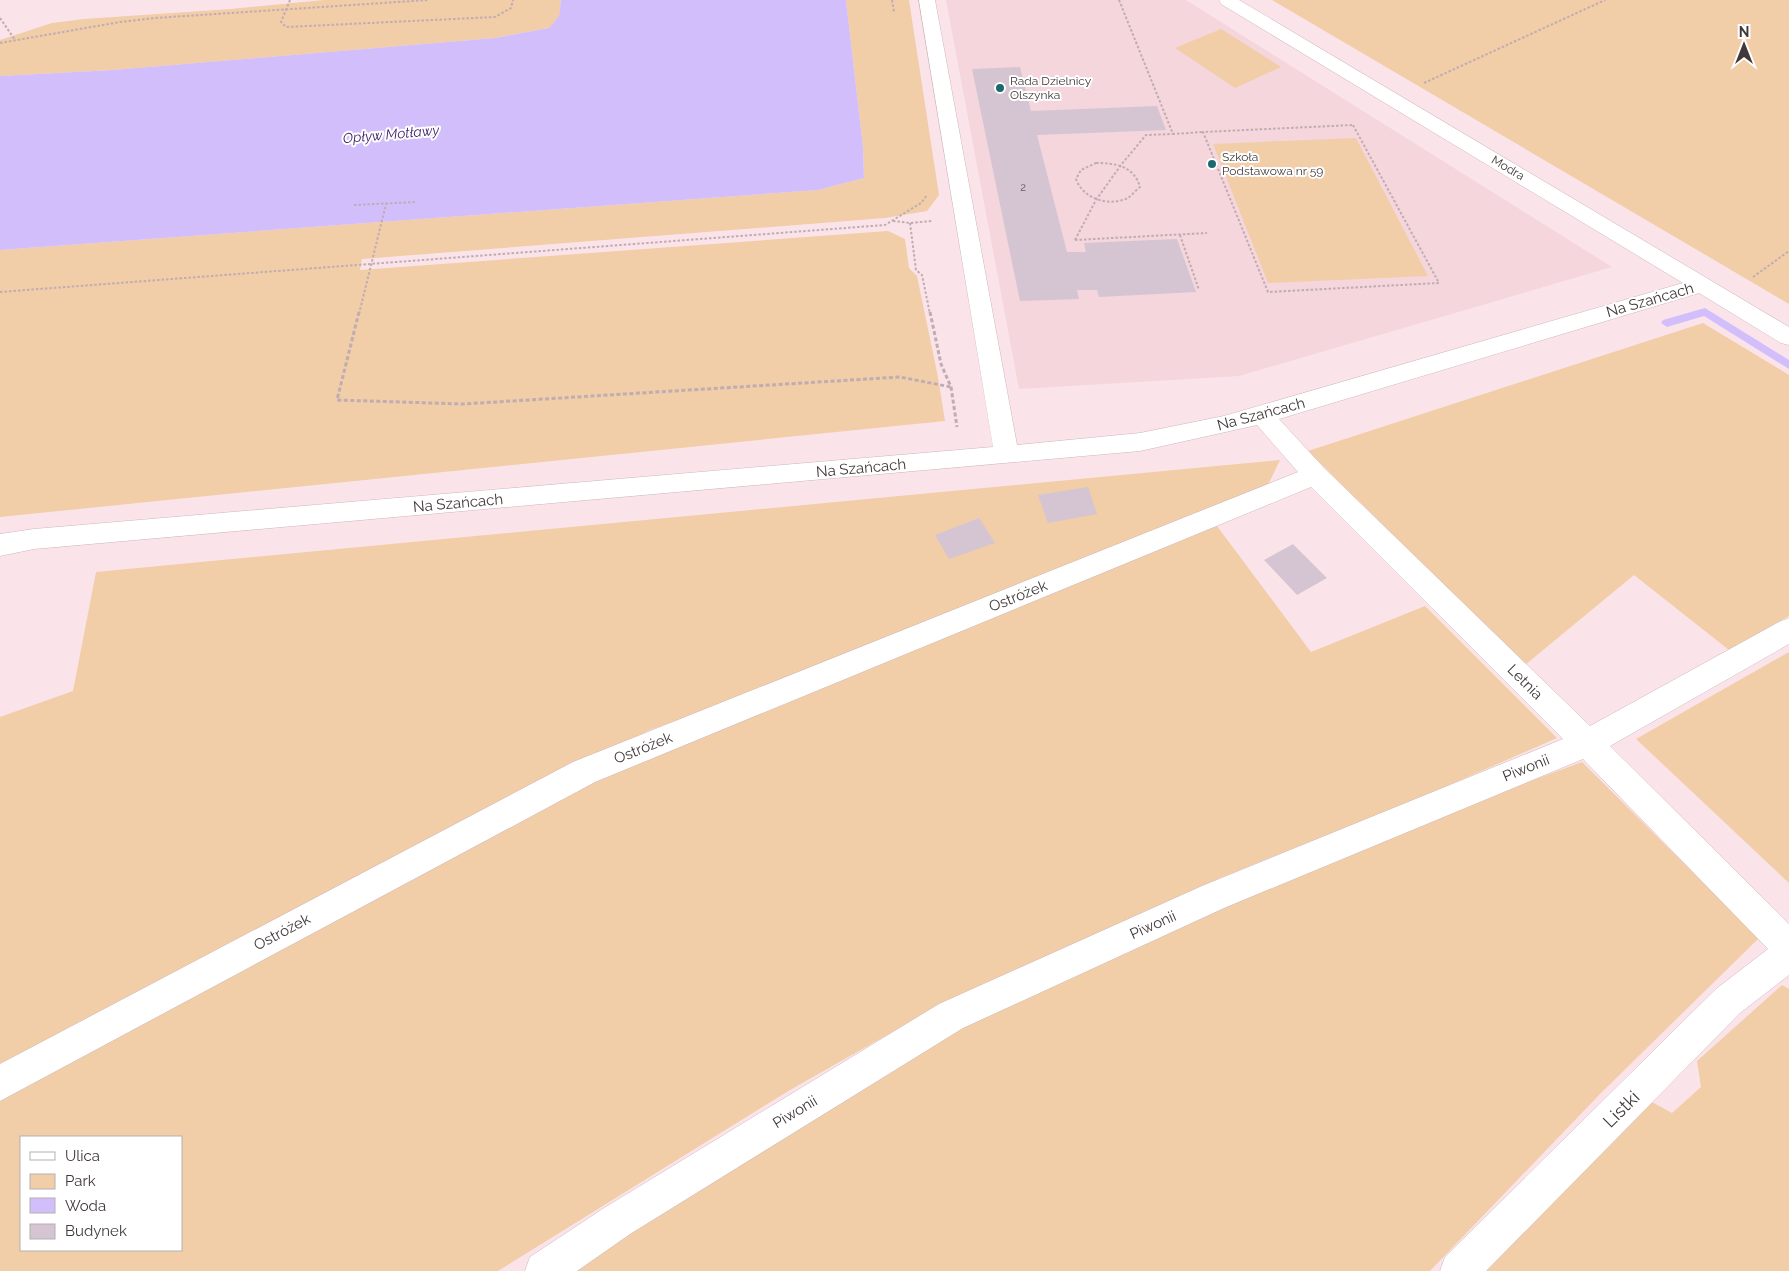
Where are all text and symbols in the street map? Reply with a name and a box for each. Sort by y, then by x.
north arrow [1719,20,1769,70]
text: N [1739,24,1749,40]
place label: Rada Dzielnicy Olszynka [1010,74,1092,102]
marker: Rada Dzielnicy Olszynka [994,82,1006,94]
water label: Opływ Motławy [342,122,441,146]
place label: Szkoła Podstawowa nr 59 [1222,150,1323,178]
street label: Modra [1489,153,1527,183]
marker: Szkoła Podstawowa nr 59 [1206,158,1218,170]
house number: 2 [1020,181,1026,194]
street label: Na Szańcach [1604,279,1696,321]
street label: Na Szańcach [1215,394,1307,434]
street label: Na Szańcach [815,455,907,481]
street label: Na Szańcach [412,490,504,516]
street label: Ostróżek [986,576,1050,616]
street label: Letnia [1504,661,1546,703]
street label: Ostróżek [611,728,675,768]
street label: Piwonii [1500,751,1552,785]
street label: Piwonii [1127,907,1179,943]
street label: Ostróżek [251,910,313,954]
street label: Listki [1599,1087,1643,1131]
street label: Piwonii [769,1092,821,1132]
legend [20,1136,182,1251]
text: Ulica [65,1147,100,1165]
text: Park [65,1172,96,1190]
text: Woda [65,1197,106,1215]
text: Budynek [65,1222,127,1240]

